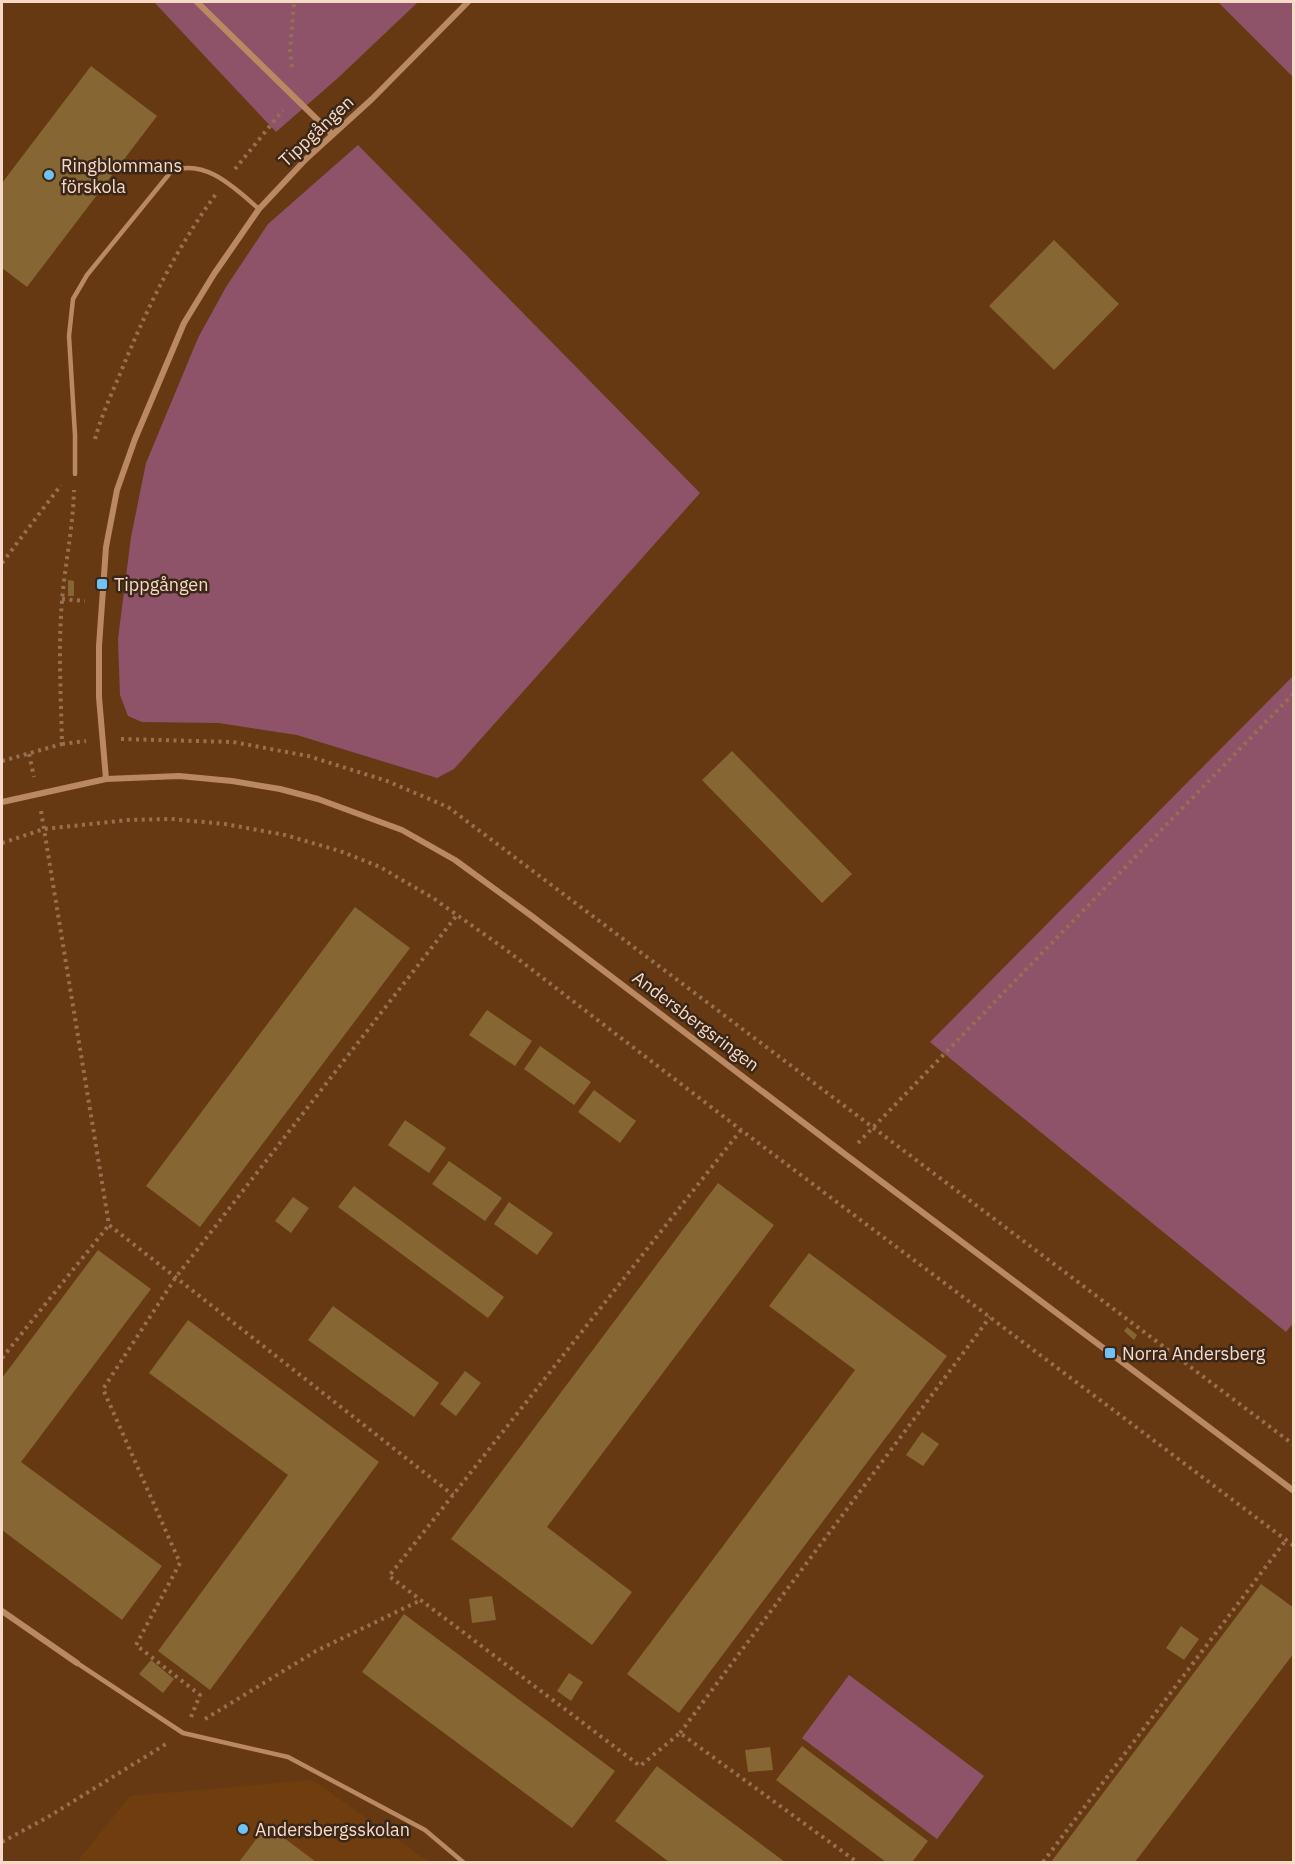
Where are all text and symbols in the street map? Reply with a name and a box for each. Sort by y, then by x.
street label: Tippgången [274,90,358,172]
place label: Ringblommans förskola [61,154,182,198]
marker: Ringblommans förskola [42,168,56,182]
place label: Tippgången [114,573,208,596]
marker: Tippgången [95,577,109,591]
street label: Andersbergsringen [628,966,764,1076]
place label: Norra Andersberg [1122,1342,1266,1365]
marker: Norra Andersberg [1103,1346,1117,1360]
place label: Andersbergsskolan [255,1818,410,1841]
marker: Andersbergsskolan [236,1822,250,1836]

